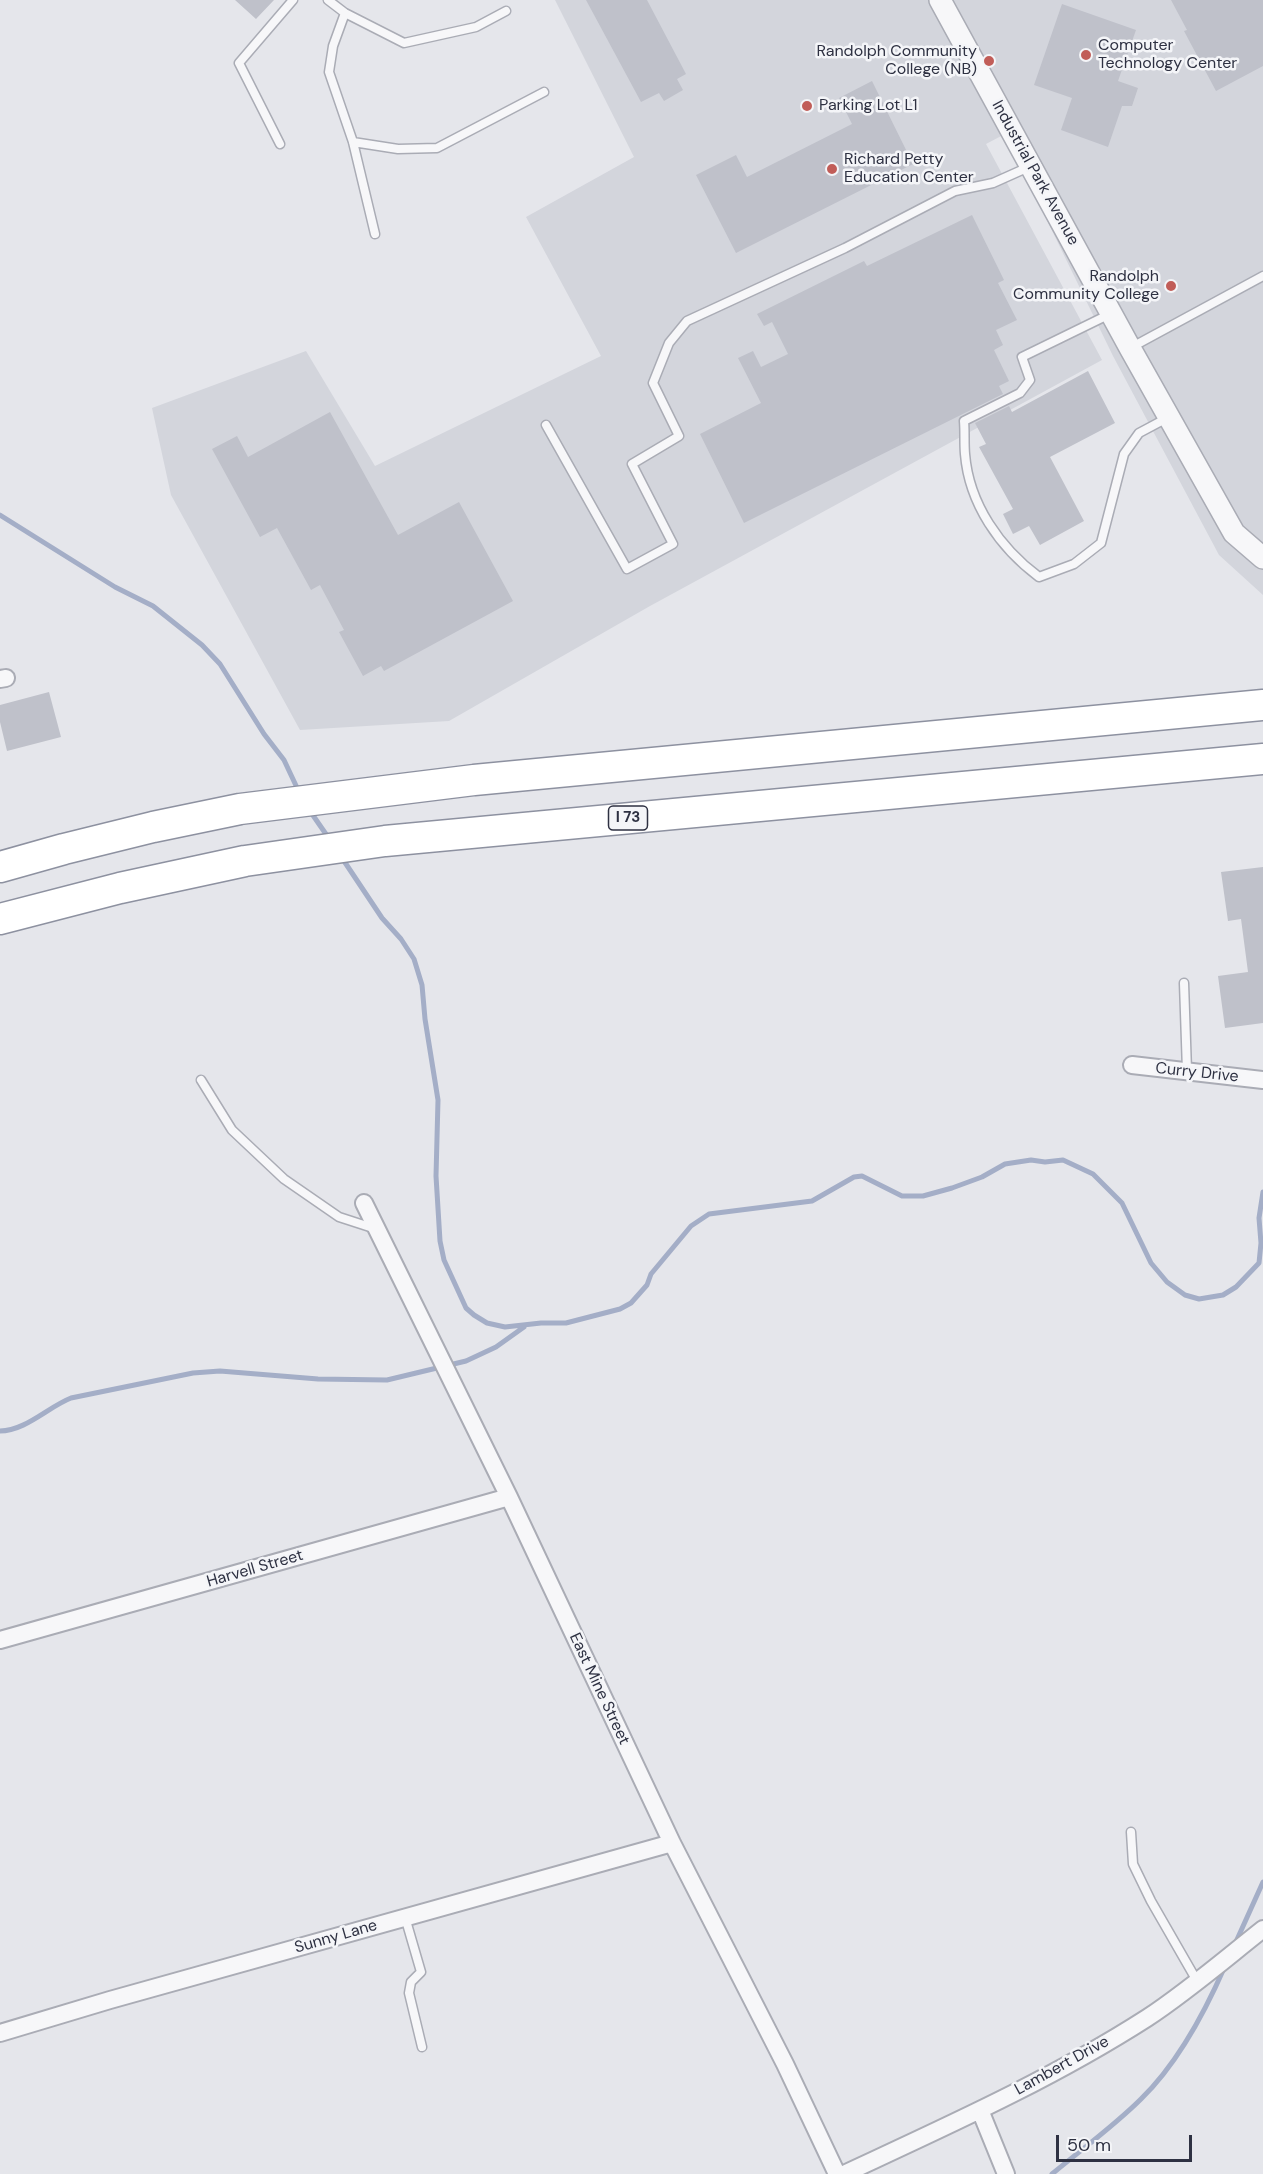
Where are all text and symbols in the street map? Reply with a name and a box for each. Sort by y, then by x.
place label: Computer Technology Center [1098,36,1237,74]
place label: Randolph Community College (NB) [816,42,977,80]
marker: Computer Technology Center [1079,48,1093,62]
marker: Randolph Community College (NB) [982,54,996,68]
place label: Parking Lot L1 [819,96,918,116]
street label: Industrial Park Avenue [987,97,1083,249]
marker: Parking Lot L1 [800,99,814,113]
place label: Richard Petty Education Center [844,150,974,188]
marker: Richard Petty Education Center [825,162,839,176]
place label: Randolph Community College [1013,267,1159,305]
marker: Randolph Community College [1164,279,1178,293]
road number: I 73 [608,806,648,830]
street label: Curry Drive [1154,1059,1240,1087]
street label: Harvell Street [205,1546,305,1592]
street label: East Mine Street [565,1630,633,1748]
street label: Sunny Lane [292,1916,380,1958]
street label: Lambert Drive [1012,2032,1112,2100]
scale bar [1059,2123,1196,2161]
text: 50 m [1067,2133,1111,2157]

